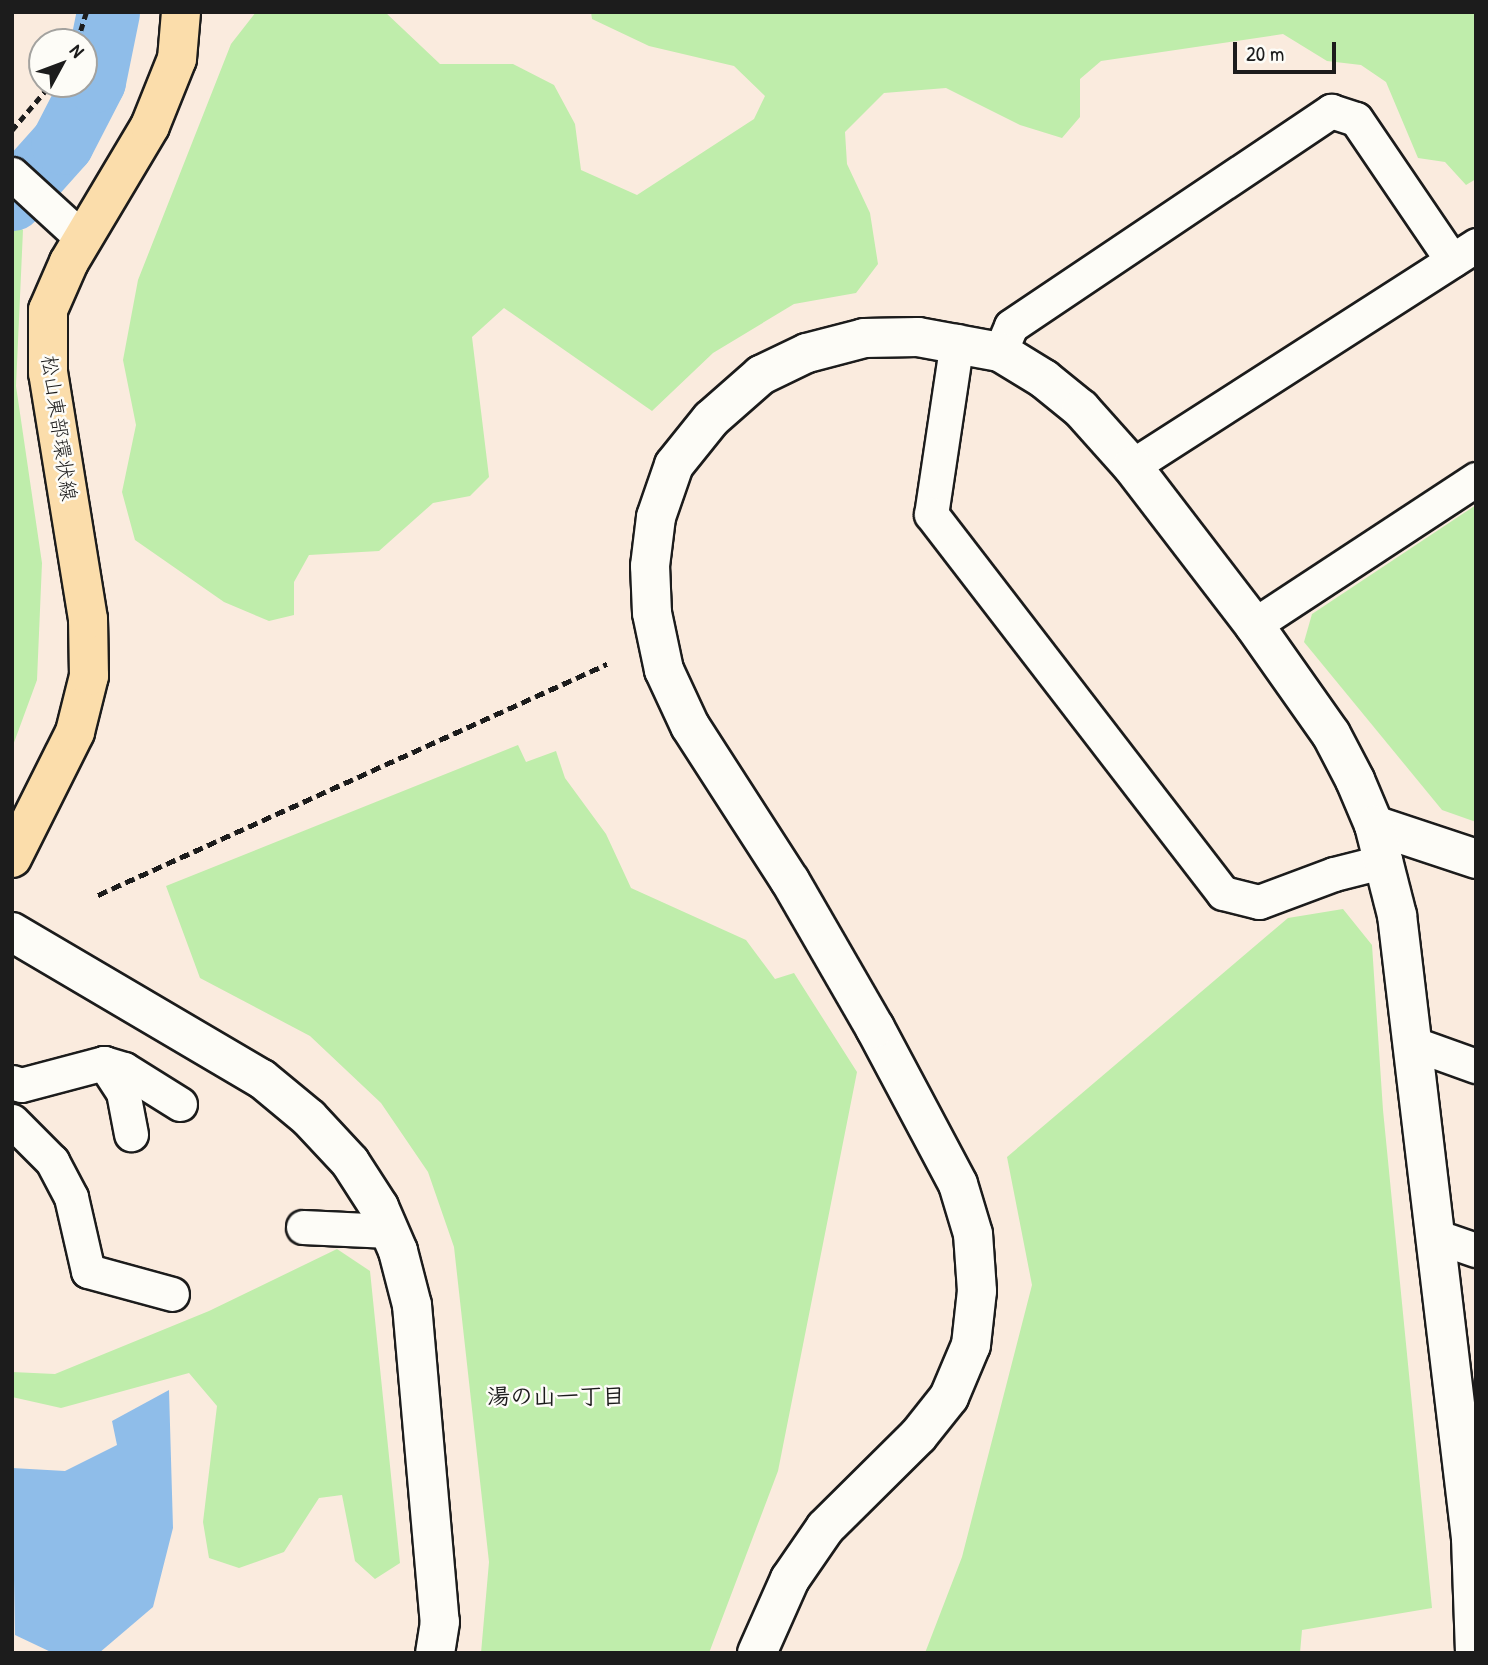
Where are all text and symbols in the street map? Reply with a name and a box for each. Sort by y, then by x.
north arrow [28,28,98,98]
scale bar [1236,28,1339,72]
text: N [64,38,90,63]
text: 20 m [1246,39,1284,68]
street label: 松山東部環状線 [36,353,82,503]
district label: 湯の山一丁目 [487,1382,625,1410]

